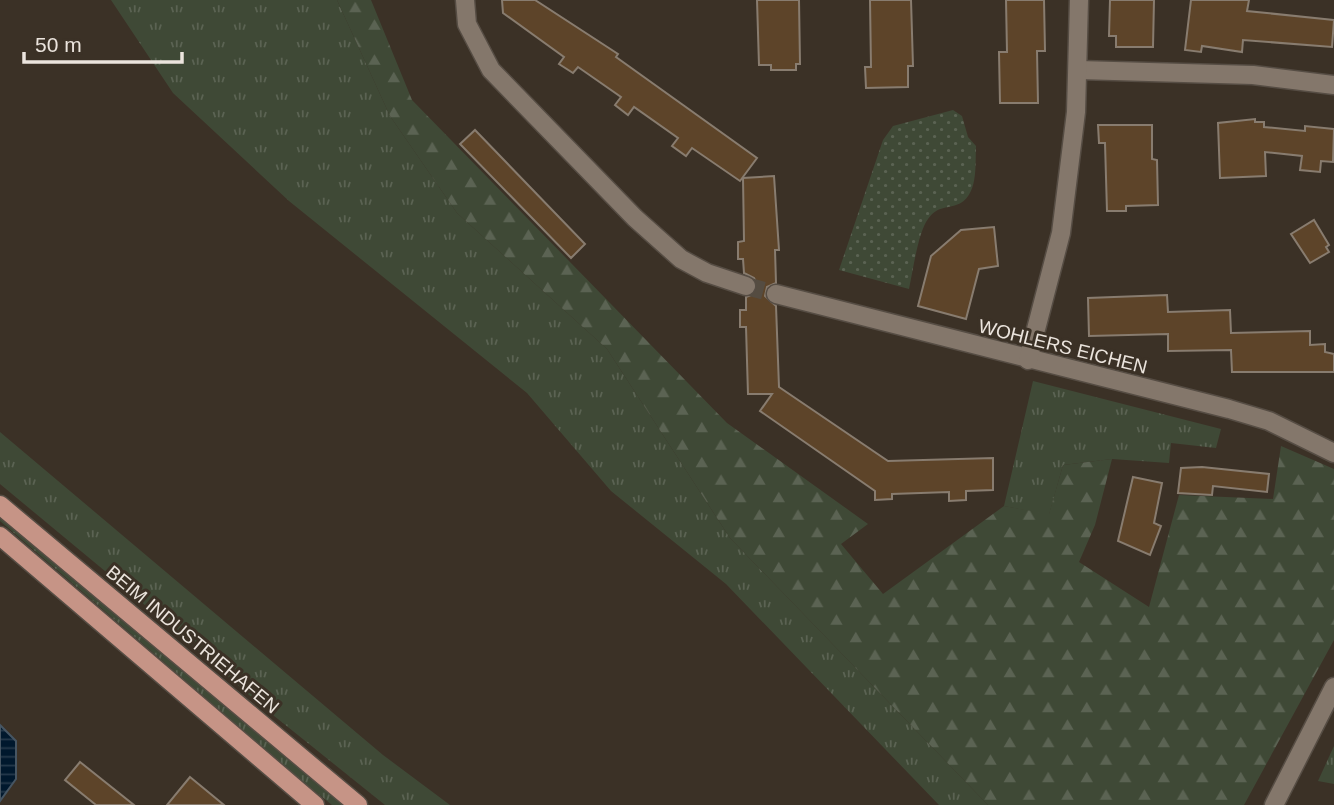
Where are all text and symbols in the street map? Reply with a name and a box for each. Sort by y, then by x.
scale bar [24,21,182,65]
text: 50 m [35,33,82,56]
street label: WOHLERS EICHEN [976,315,1149,378]
street label: BEIM INDUSTRIEHAFEN [102,561,283,718]

